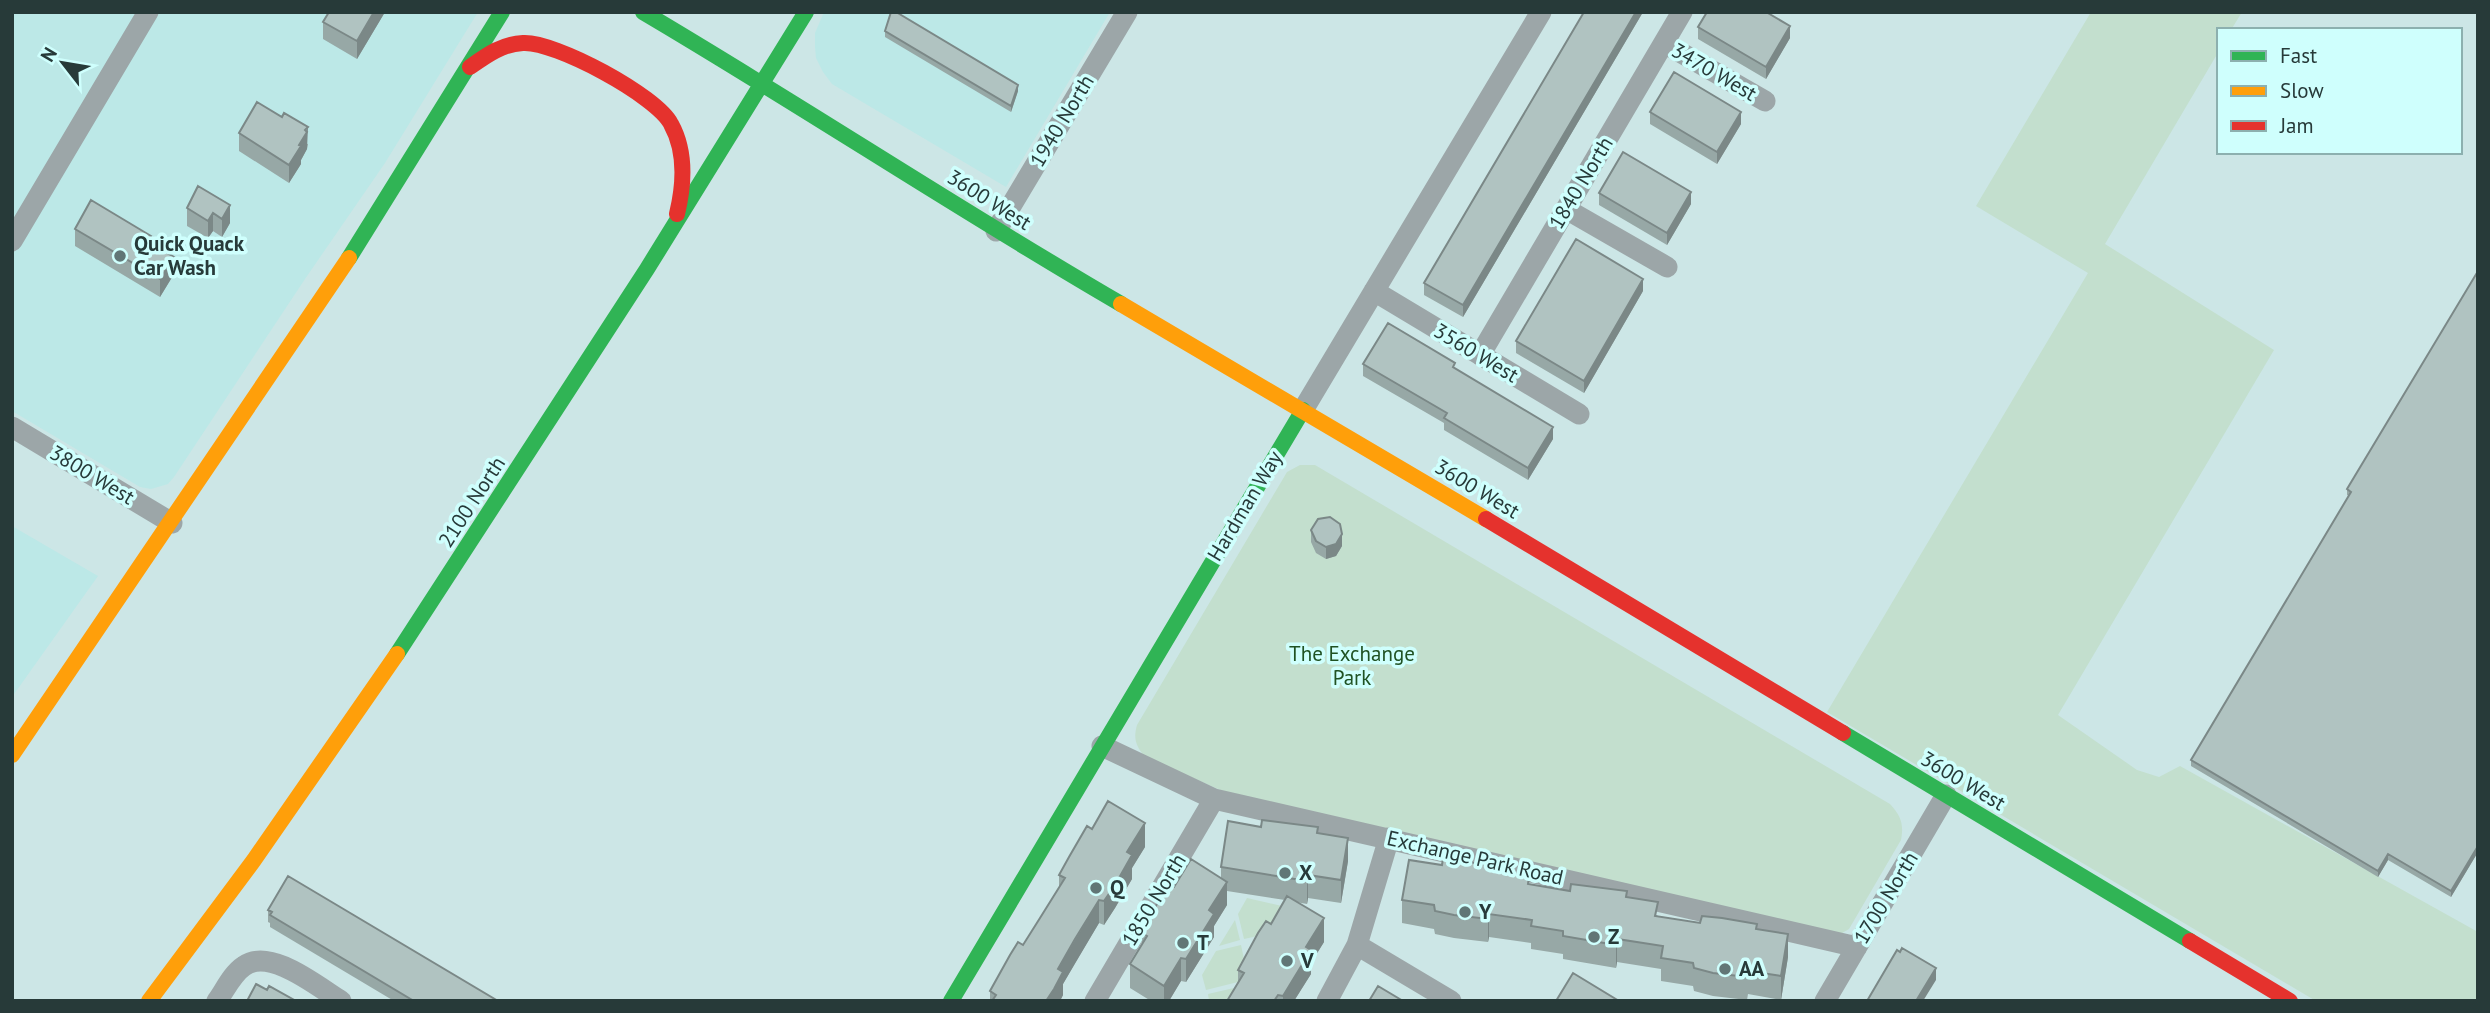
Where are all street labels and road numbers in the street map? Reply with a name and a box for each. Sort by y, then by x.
street label: 3470 West [1667,36,1762,107]
street label: 1940 North [1023,70,1100,172]
street label: 1840 North [1542,132,1619,234]
street label: 3600 West [942,163,1036,236]
street label: 3560 West [1429,317,1524,388]
street label: 3800 West [45,439,140,510]
street label: Hardman Way [1201,446,1288,566]
street label: 2100 North [432,451,511,552]
street label: 3600 West [1430,453,1525,524]
street label: 3600 West [1916,745,2011,816]
street label: Exchange Park Road [1384,824,1566,891]
street label: 1700 North [1847,847,1924,949]
street label: 1850 North [1115,849,1192,951]

